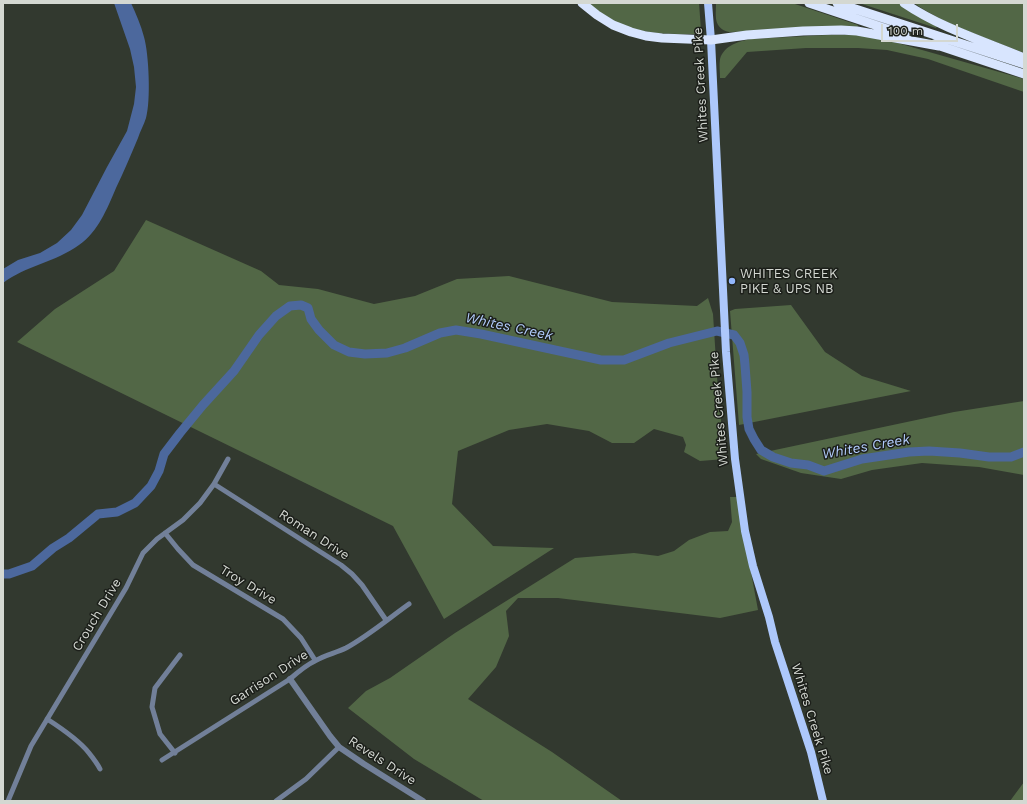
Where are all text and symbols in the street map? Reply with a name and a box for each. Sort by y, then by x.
scale bar [883,16,960,42]
text: 100 m [888,24,923,38]
street label: Whites Creek Pike [690,27,712,143]
place label: WHITES CREEK PIKE & UPS NB [740,266,837,297]
marker: WHITES CREEK PIKE & UPS NB [727,276,737,286]
water label: Whites Creek [464,310,554,344]
street label: Whites Creek Pike [706,351,732,467]
water label: Whites Creek [821,431,911,463]
street label: Roman Drive [276,506,352,564]
street label: Troy Drive [217,562,279,608]
street label: Crouch Drive [69,576,125,654]
street label: Garrison Drive [227,647,311,709]
street label: Whites Creek Pike [788,662,836,776]
street label: Revels Drive [345,733,419,789]

